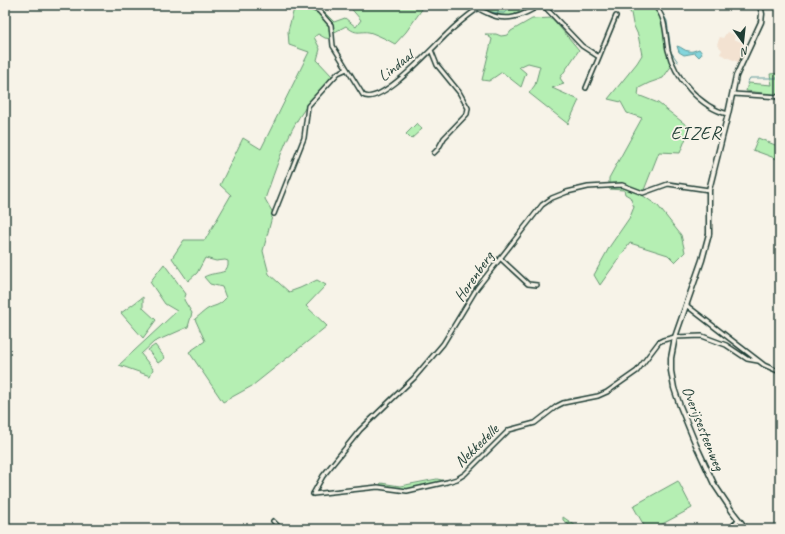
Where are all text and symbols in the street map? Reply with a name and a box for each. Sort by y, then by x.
north arrow [723,22,763,62]
street label: Lindaal [374,44,420,86]
text: N [738,44,751,60]
district label: EIZER [671,122,722,144]
street label: Horenberg [449,247,499,305]
street label: Overijsesteenweg [677,383,730,475]
street label: Nekkedelle [450,419,504,472]

